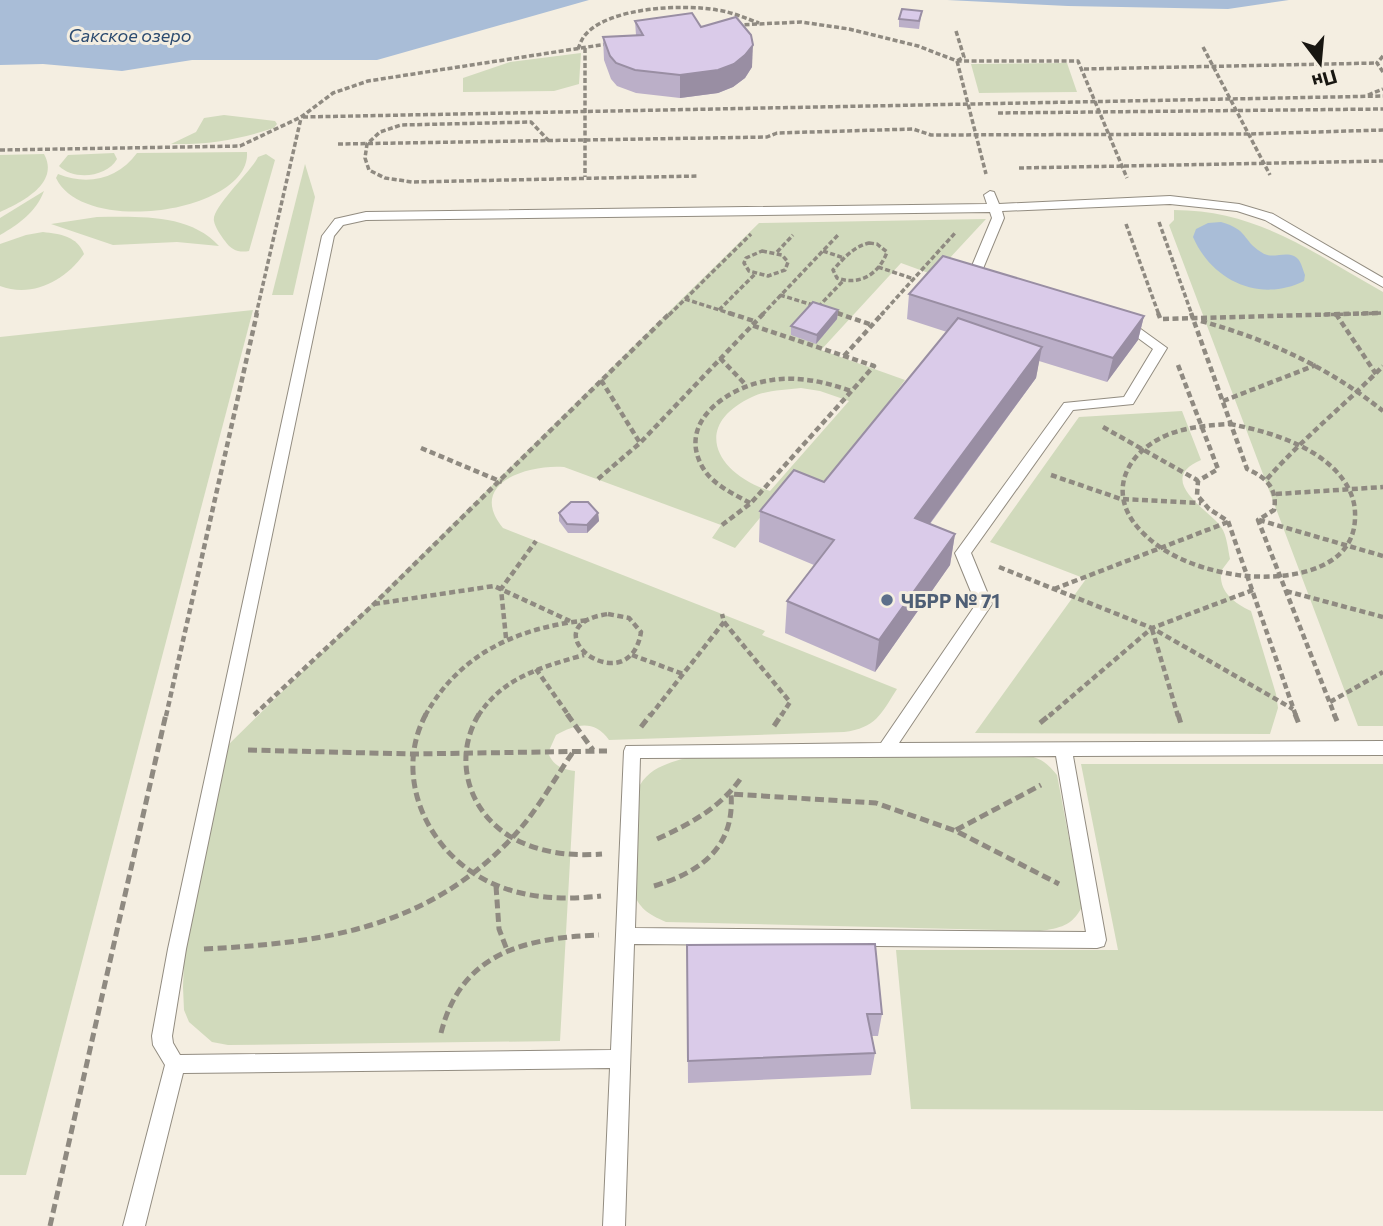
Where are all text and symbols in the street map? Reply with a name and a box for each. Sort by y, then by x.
water label: Сакское озеро [69,24,191,46]
north arrow [1285,28,1355,98]
text: Пн [1310,65,1340,94]
place label: ЧБРР № 71 [901,589,1000,612]
marker: ЧБРР № 71 [879,592,895,608]

